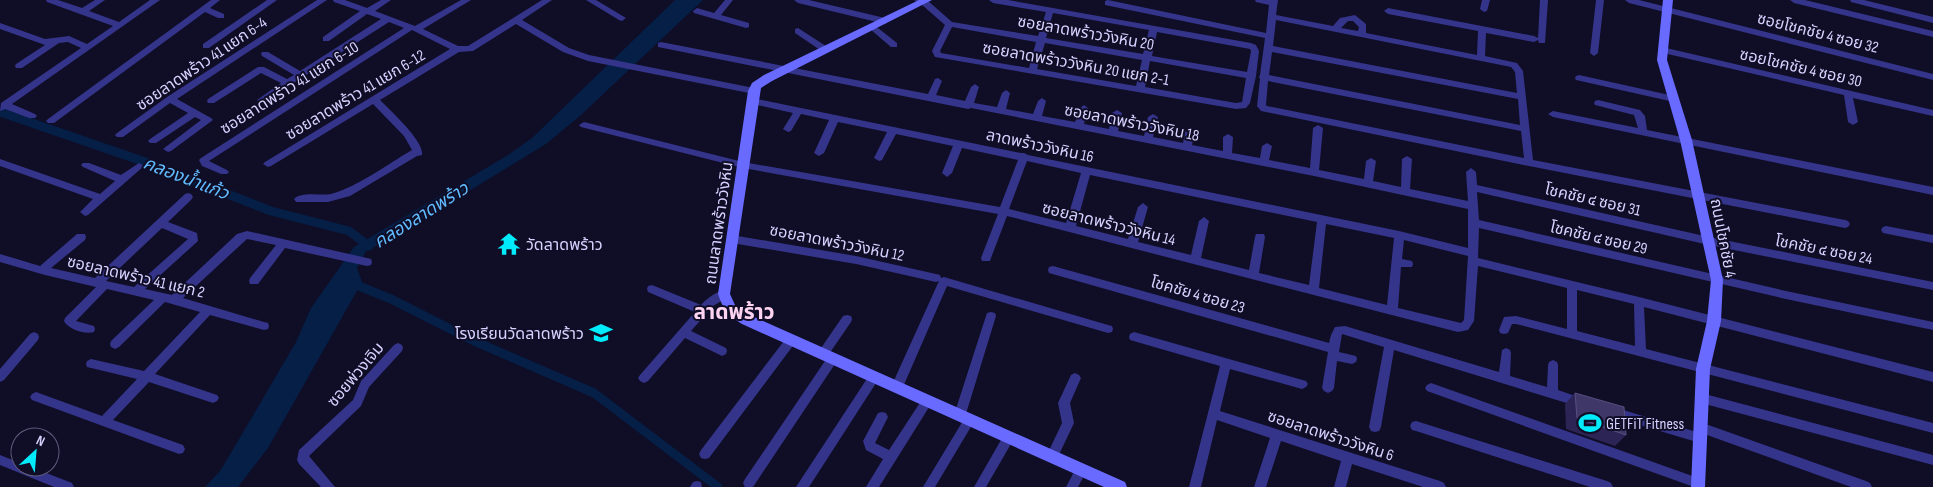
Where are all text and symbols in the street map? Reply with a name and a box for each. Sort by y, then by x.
street label: ซอยโชคชัย 4 ซอย 32 [1755,9,1880,58]
street label: ซอยลาดพร้าววังหิน 20 [1016,12,1155,55]
street label: ซอยลาดพร้าว 41 แยก 6-4 [133,13,271,115]
street label: ซอยลาดพร้าว 41 แยก 6-10 [217,38,363,139]
street label: ซอยลาดพร้าววังหิน 20 แยก 2-1 [981,39,1171,90]
street label: ซอยโชคชัย 4 ซอย 30 [1738,45,1864,92]
street label: ซอยลาดพร้าว 41 แยก 6-12 [283,46,429,144]
street label: ซอยลาดพร้าววังหิน 18 [1063,101,1201,146]
street label: ลาดพร้าววังหิน 16 [984,126,1095,167]
water label: คลองน้ำแก้ว [140,150,234,205]
street label: ถนนลาดพร้าววังหิน [701,161,738,286]
water label: คลองลาดพร้าว [370,177,473,253]
street label: โชคชัย ๔ ซอย 31 [1543,180,1643,221]
street label: ถนนโชคชัย 4 [1706,197,1740,280]
street label: ซอยลาดพร้าววังหิน 14 [1040,199,1178,250]
street label: โชคชัย ๔ ซอย 29 [1548,218,1649,259]
street label: ซอยลาดพร้าววังหิน 12 [768,221,906,266]
temple icon: วัดลาดพร้าว [496,231,522,257]
street label: โชคชัย ๔ ซอย 24 [1773,232,1874,269]
place label: วัดลาดพร้าว [526,236,603,255]
street label: ซอยลาดพร้าว 41 แยก 2 [65,252,206,303]
street label: โชคชัย 4 ซอย 23 [1148,273,1247,318]
district label: ลาดพร้าว [693,300,775,325]
school or university icon: โรงเรียนวัดลาดพร้าว [588,320,614,346]
place label: โรงเรียนวัดลาดพร้าว [455,325,584,344]
street label: ซอยพ่วงเจิม [324,339,388,411]
street label: ซอยลาดพร้าววังหิน 6 [1265,407,1396,466]
sports icon: GETFiT Fitness [1577,410,1603,436]
place label: GETFiT Fitness [1606,415,1684,434]
north arrow [10,427,60,477]
text: N [33,431,48,450]

